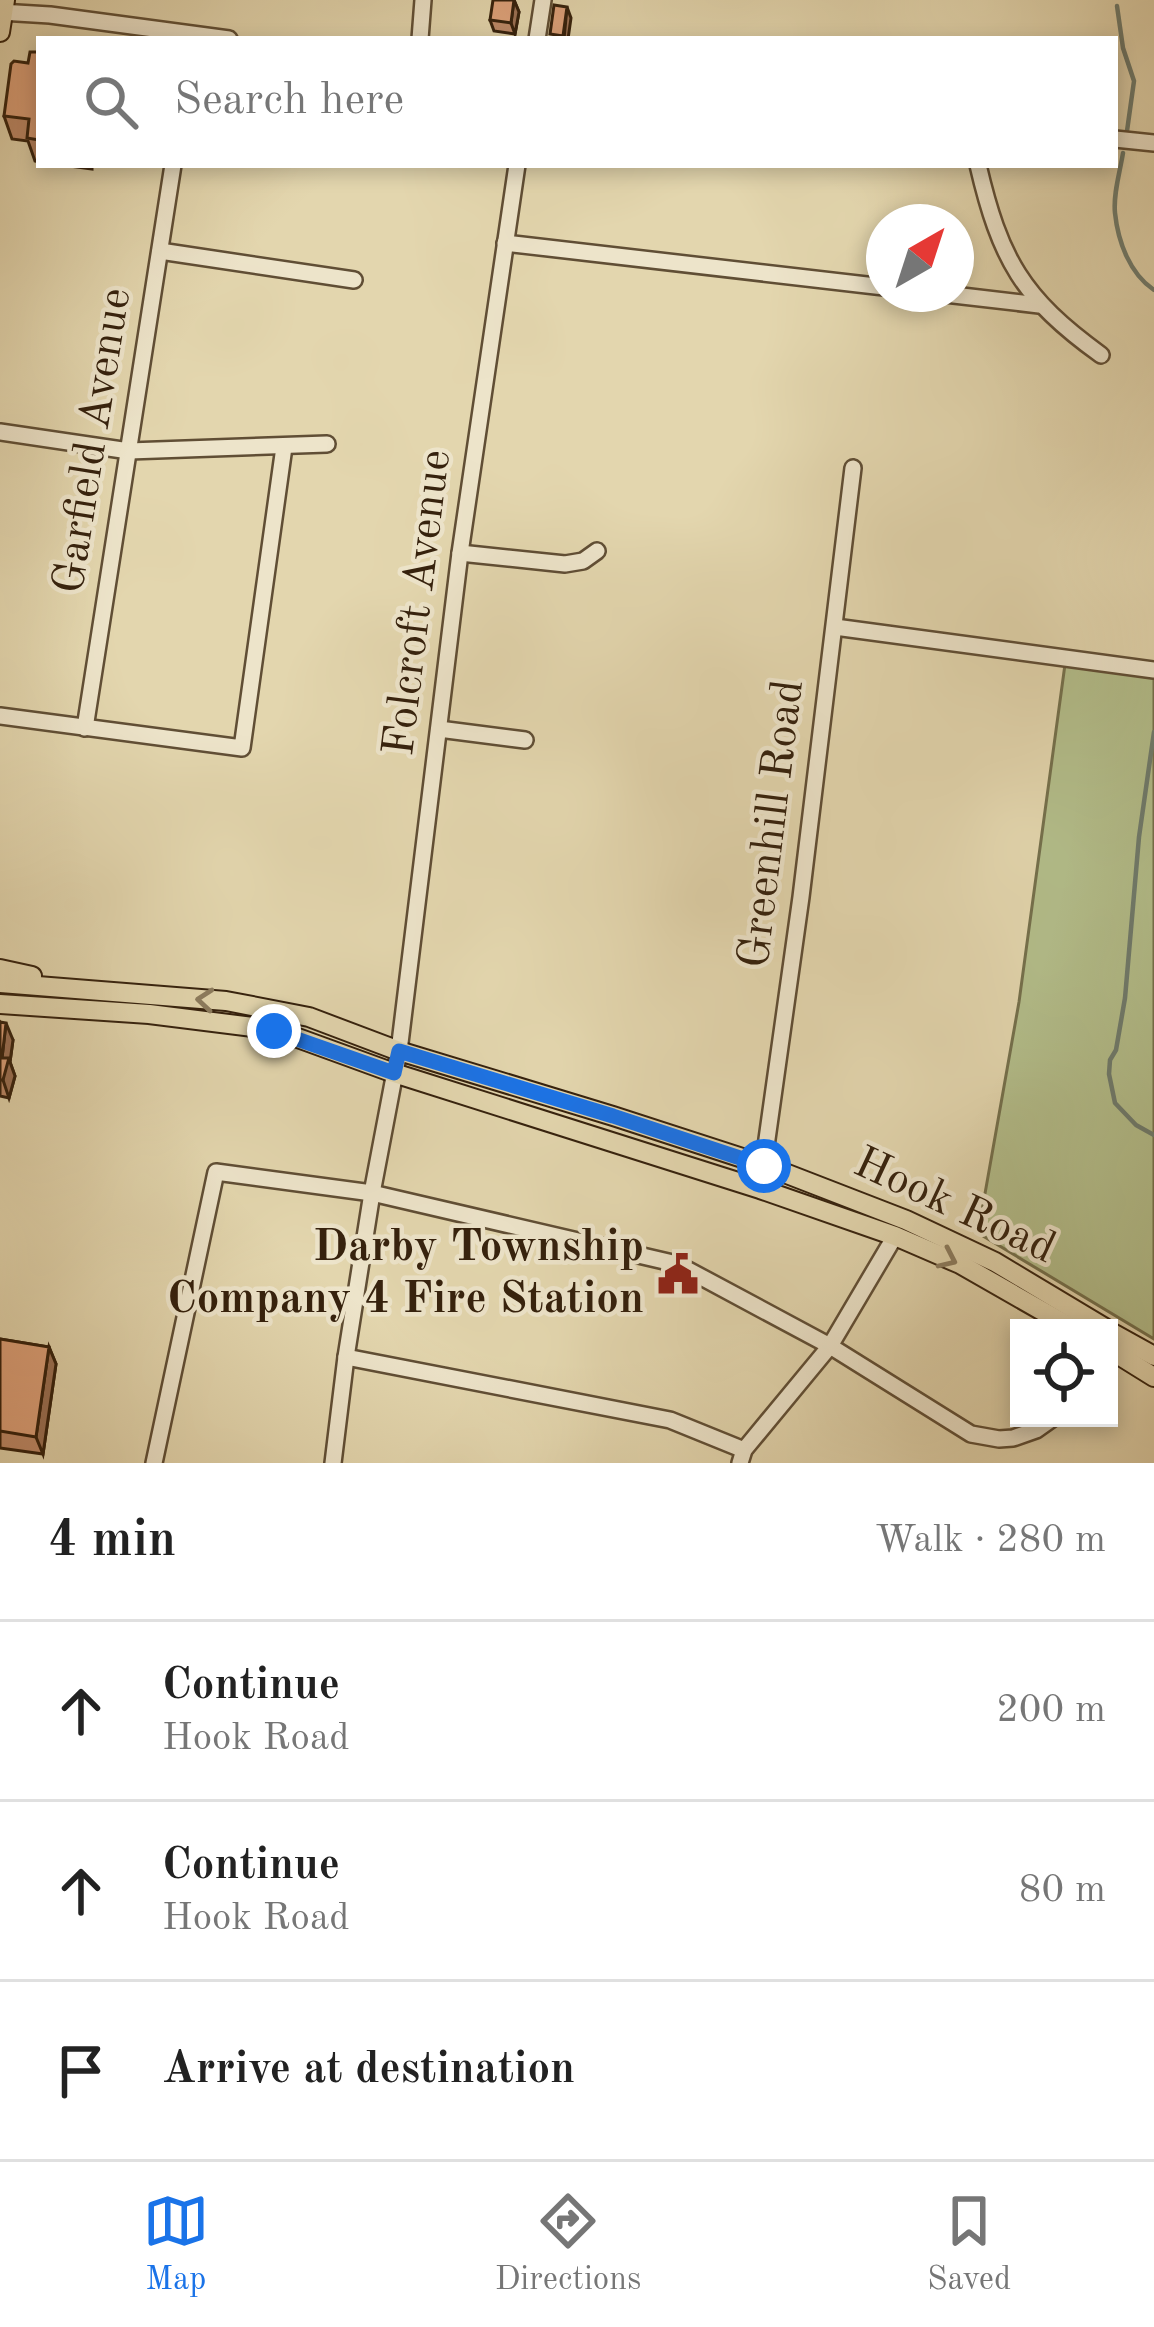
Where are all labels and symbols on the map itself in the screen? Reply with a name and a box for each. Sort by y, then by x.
north arrow [866,204,974,312]
street label: Garfield Avenue [48,285,140,597]
street label: Folcroft Avenue [378,447,460,759]
street label: Greenhill Road [733,677,813,971]
one-way arrow [195,987,214,1013]
route end [247,1004,301,1058]
route start [737,1139,791,1193]
street label: Hook Road [846,1141,1062,1273]
place label: Darby Township Company 4 Fire Station [167,1226,644,1323]
one-way arrow [936,1245,957,1268]
public building icon: Darby Township Company 4 Fire Station [655,1251,701,1297]

